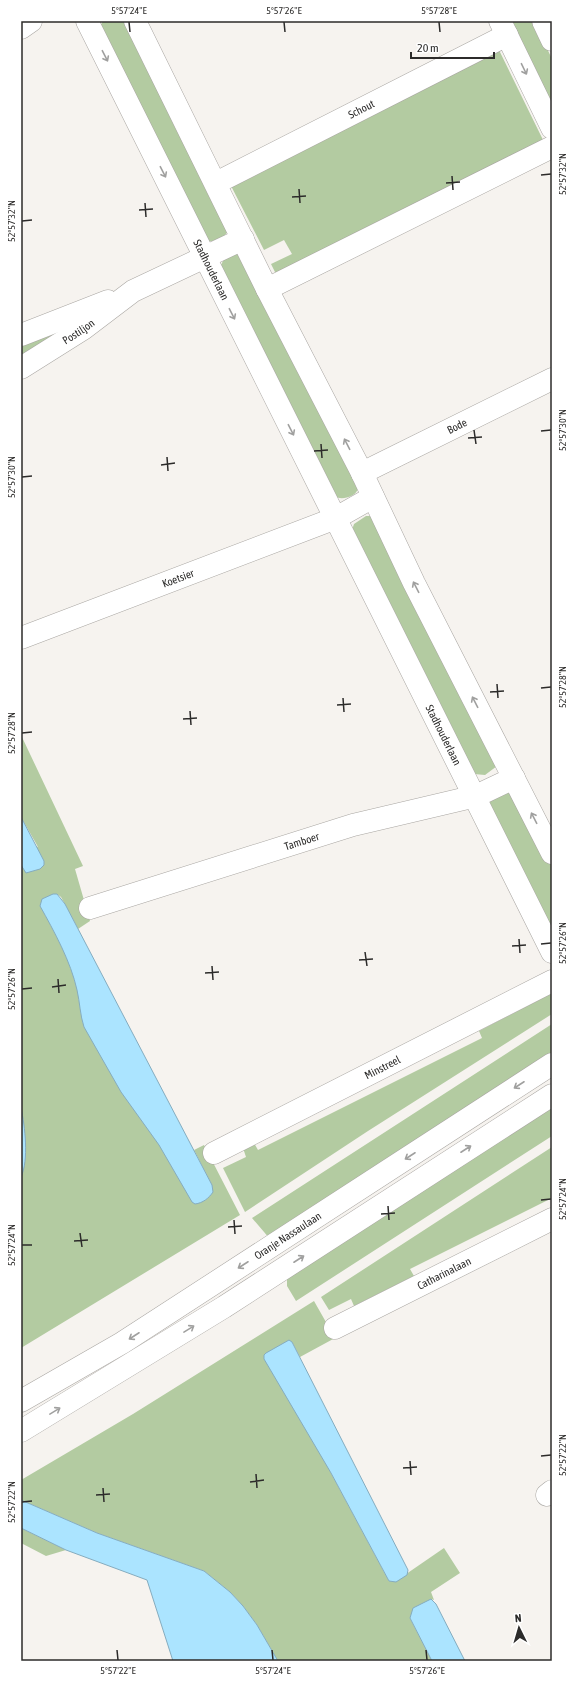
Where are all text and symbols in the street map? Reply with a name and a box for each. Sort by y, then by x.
text: 5°57'24"E [111,5,147,16]
text: 5°57'26"E [266,5,302,16]
text: 5°57'28"E [421,5,457,16]
scale bar [411,34,494,60]
text: 20 m [417,41,439,55]
one-way arrow [102,50,109,62]
one-way arrow [520,62,528,74]
street label: Schout [346,97,376,121]
text: 52°57'32"N [557,153,568,195]
one-way arrow [160,166,167,178]
text: 52°57'32"N [6,200,17,242]
street label: Stadhouderlaan [191,238,231,302]
one-way arrow [229,308,237,320]
street label: Postiljon [60,317,97,346]
text: 52°57'30"N [557,409,568,451]
street label: Bode [445,416,469,436]
one-way arrow [288,424,295,436]
one-way arrow [343,439,351,451]
text: 52°57'30"N [6,456,17,498]
street label: Koetsier [160,566,196,590]
one-way arrow [412,581,419,593]
text: 52°57'28"N [557,666,568,708]
one-way arrow [471,697,478,709]
street label: Stadhouderlaan [423,703,464,767]
text: 52°57'28"N [6,712,17,754]
one-way arrow [530,812,537,824]
street label: Tamboer [283,830,321,852]
text: 52°57'26"N [557,922,568,964]
text: 52°57'26"N [6,968,17,1010]
street label: Minstreel [363,1053,402,1081]
one-way arrow [513,1082,525,1090]
one-way arrow [461,1145,472,1153]
one-way arrow [404,1153,416,1161]
text: 52°57'24"N [557,1178,568,1220]
street label: Oranje Nassaulaan [252,1209,323,1262]
text: 52°57'24"N [6,1224,17,1266]
one-way arrow [293,1255,304,1263]
street label: Catharinalaan [415,1255,473,1292]
one-way arrow [237,1261,248,1270]
one-way arrow [183,1324,195,1332]
one-way arrow [128,1332,139,1340]
one-way arrow [49,1407,61,1415]
text: 52°57'22"N [557,1434,568,1476]
text: 52°57'22"N [6,1481,17,1523]
north arrow [499,1608,539,1648]
text: N [514,1612,522,1624]
text: 5°57'22"E [100,1665,136,1676]
text: 5°57'24"E [255,1665,291,1676]
text: 5°57'26"E [409,1665,445,1676]

